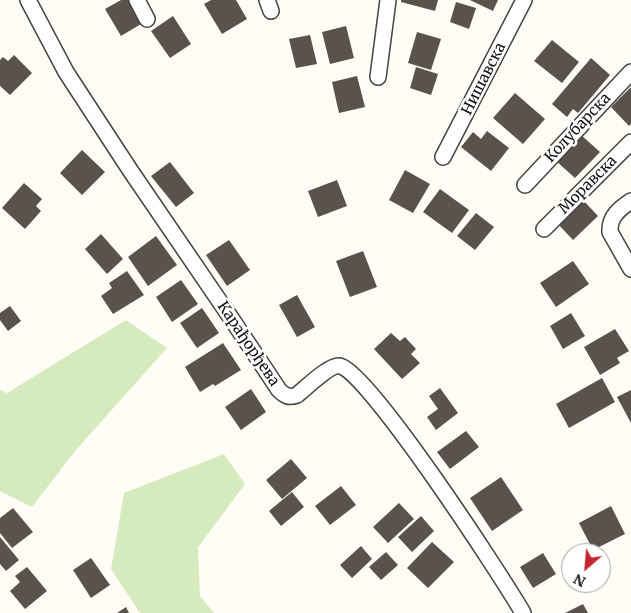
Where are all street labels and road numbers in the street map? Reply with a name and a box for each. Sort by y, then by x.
street label: Нишавска [458,40,510,118]
street label: Колубарска [541,90,615,166]
street label: Моравска [555,152,621,218]
street label: Карађорђева [213,298,283,390]

